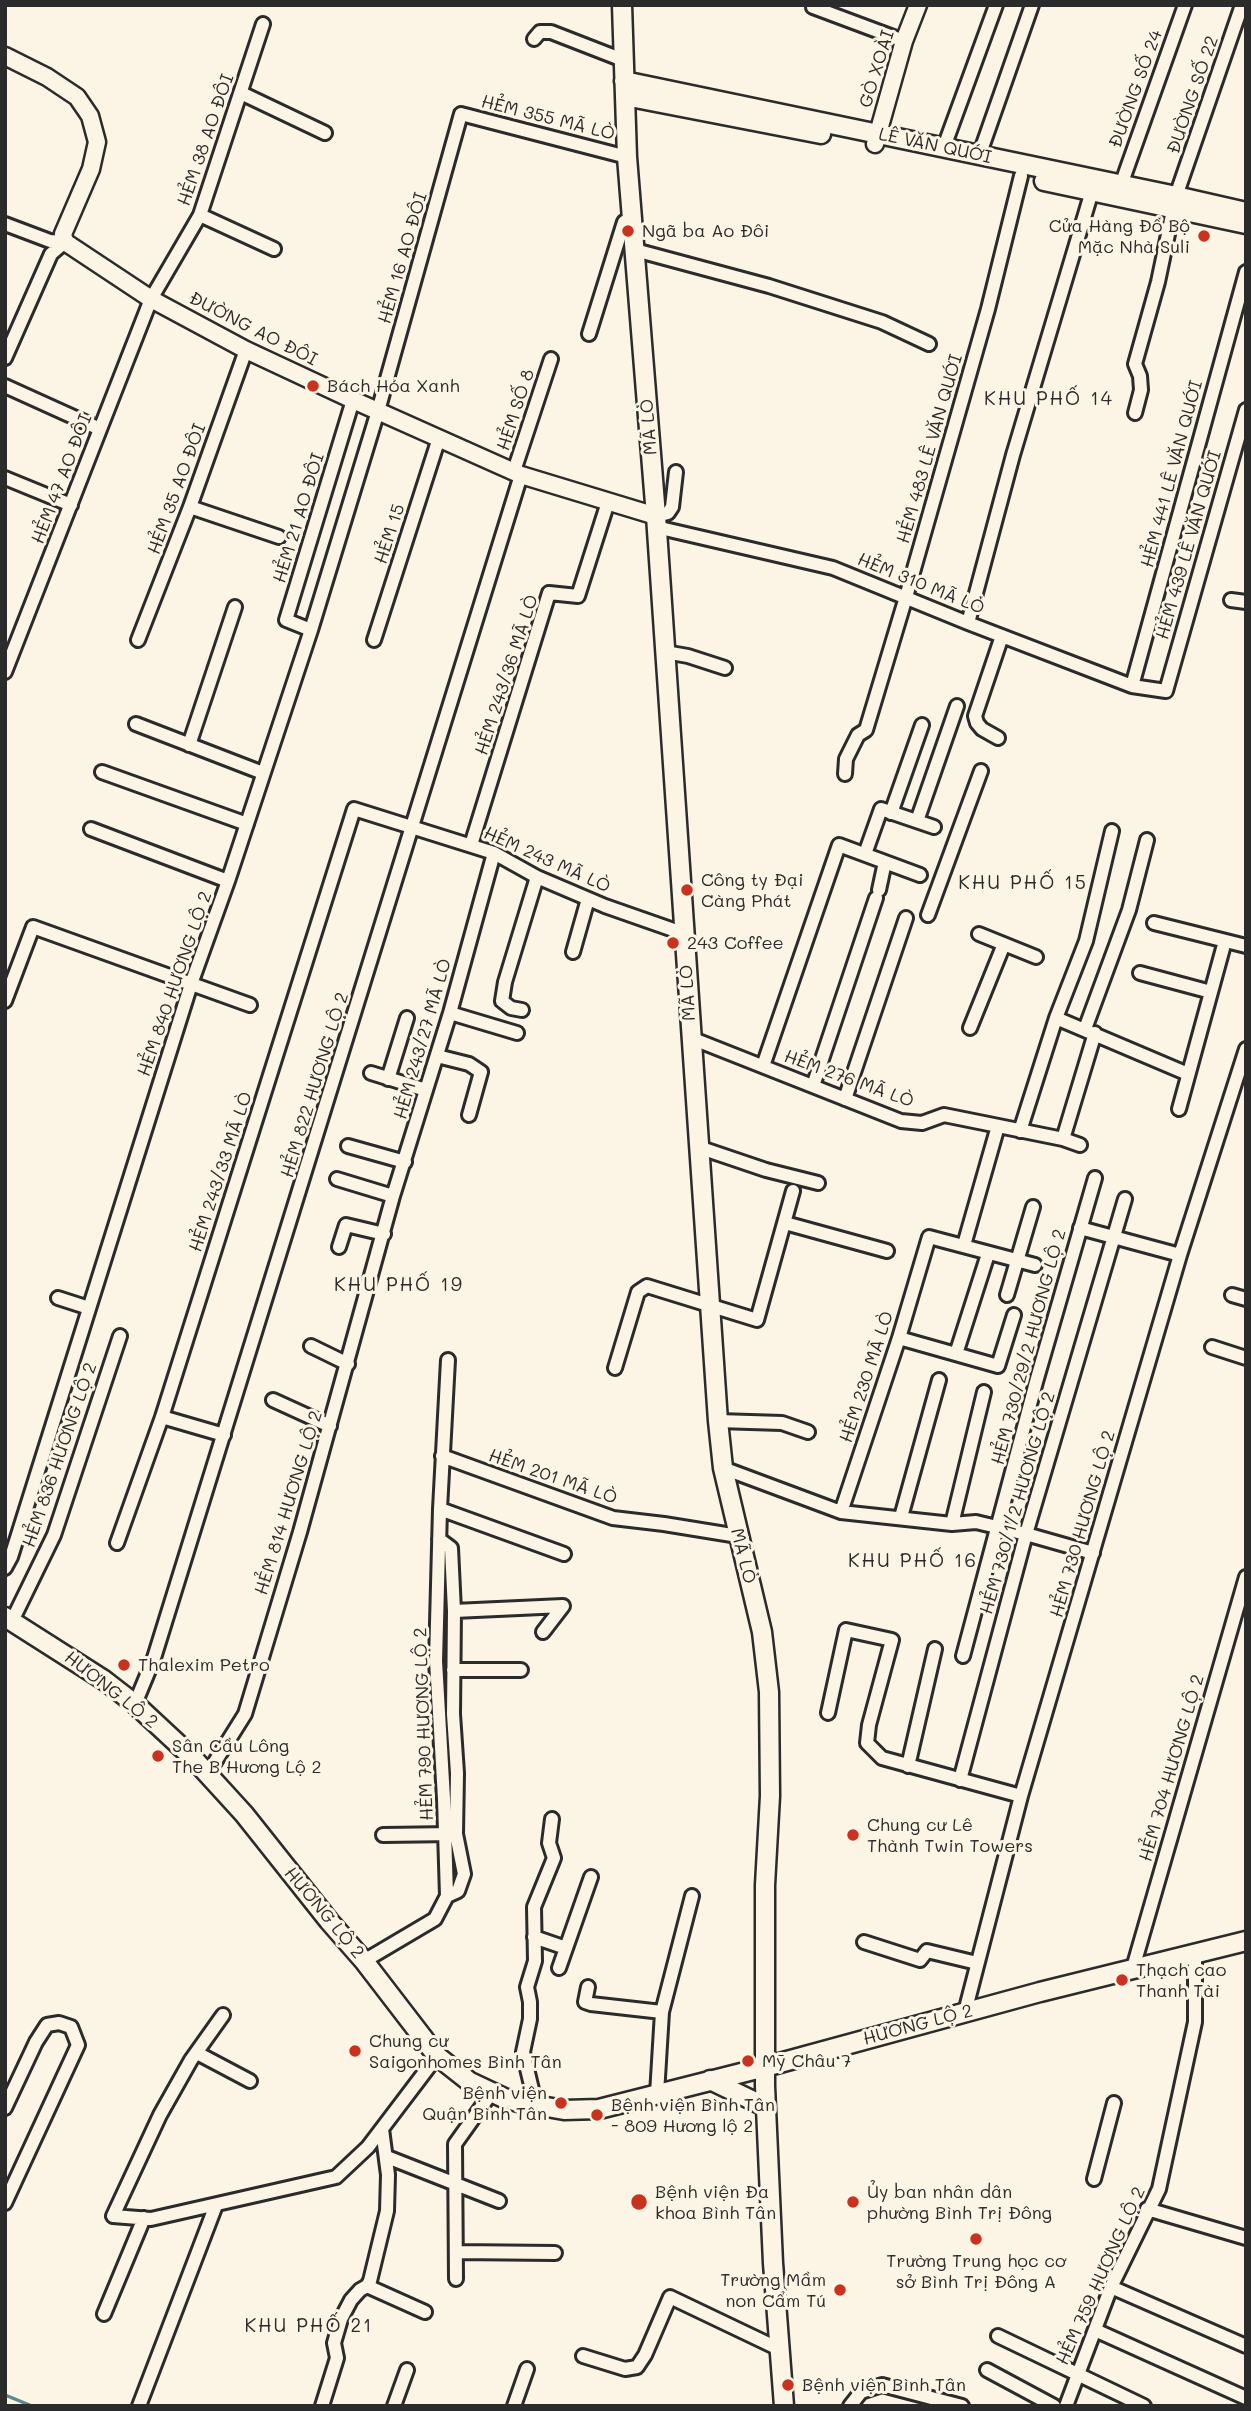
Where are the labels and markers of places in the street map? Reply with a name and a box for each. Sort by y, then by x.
place label: Cửa Hàng Đồ Bộ Mặc Nhà Suli [1049,215,1190,258]
place label: Ngã ba Ao Đôi [642,220,769,242]
marker: Ngã ba Ao Đôi [620,223,636,239]
marker: Cửa Hàng Đồ Bộ Mặc Nhà Suli [1196,228,1212,244]
place label: Bách Hóa Xanh [327,375,460,397]
marker: Bách Hóa Xanh [305,378,321,394]
place label: Công ty Đại Càng Phát [701,869,803,912]
marker: Công ty Đại Càng Phát [679,882,695,898]
place label: 243 Coffee [687,932,784,954]
marker: 243 Coffee [665,935,681,951]
place label: Thalexim Petro [138,1654,270,1676]
marker: Thalexim Petro [116,1657,132,1673]
place label: Sân Cầu Lông The B Hương Lộ 2 [172,1735,321,1778]
marker: Sân Cầu Lông The B Hương Lộ 2 [150,1748,166,1764]
place label: Chung cư Lê Thành Twin Towers [867,1814,1033,1856]
marker: Chung cư Lê Thành Twin Towers [845,1827,861,1843]
place label: Thạch cao Thanh Tài [1136,1959,1226,2002]
marker: Thạch cao Thanh Tài [1114,1972,1130,1988]
place label: Chung cư Saigonhomes Bình Tân [369,2030,562,2072]
marker: Chung cư Saigonhomes Bình Tân [347,2043,363,2059]
place label: Mỹ Châu 7 [762,2050,851,2072]
marker: Mỹ Châu 7 [740,2053,756,2069]
place label: Bệnh viện Quận Bình Tân [422,2082,547,2124]
place label: Bệnh viện Bình Tân - 809 Hương lộ 2 [611,2094,775,2136]
marker: Bệnh viện Quận Bình Tân [553,2095,569,2111]
marker: Bệnh viện Bình Tân - 809 Hương lộ 2 [589,2107,605,2123]
place label: Bệnh viện Đa khoa Bình Tân [655,2181,776,2224]
place label: Ủy ban nhân dân phường Bình Trị Đông [867,2181,1052,2224]
marker: Bệnh viện Đa khoa Bình Tân [629,2192,649,2212]
marker: Ủy ban nhân dân phường Bình Trị Đông [845,2194,861,2210]
marker: Trường Trung học cơ sở Bình Trị Đông A [968,2231,984,2247]
place label: Trường Trung học cơ sở Bình Trị Đông A [886,2250,1066,2292]
place label: Trường Mầm non Cẩm Tú [720,2269,826,2312]
marker: Trường Mầm non Cẩm Tú [832,2282,848,2298]
place label: Bệnh viện Bình Tân [802,2374,966,2396]
marker: Bệnh viện Bình Tân [780,2377,796,2393]

